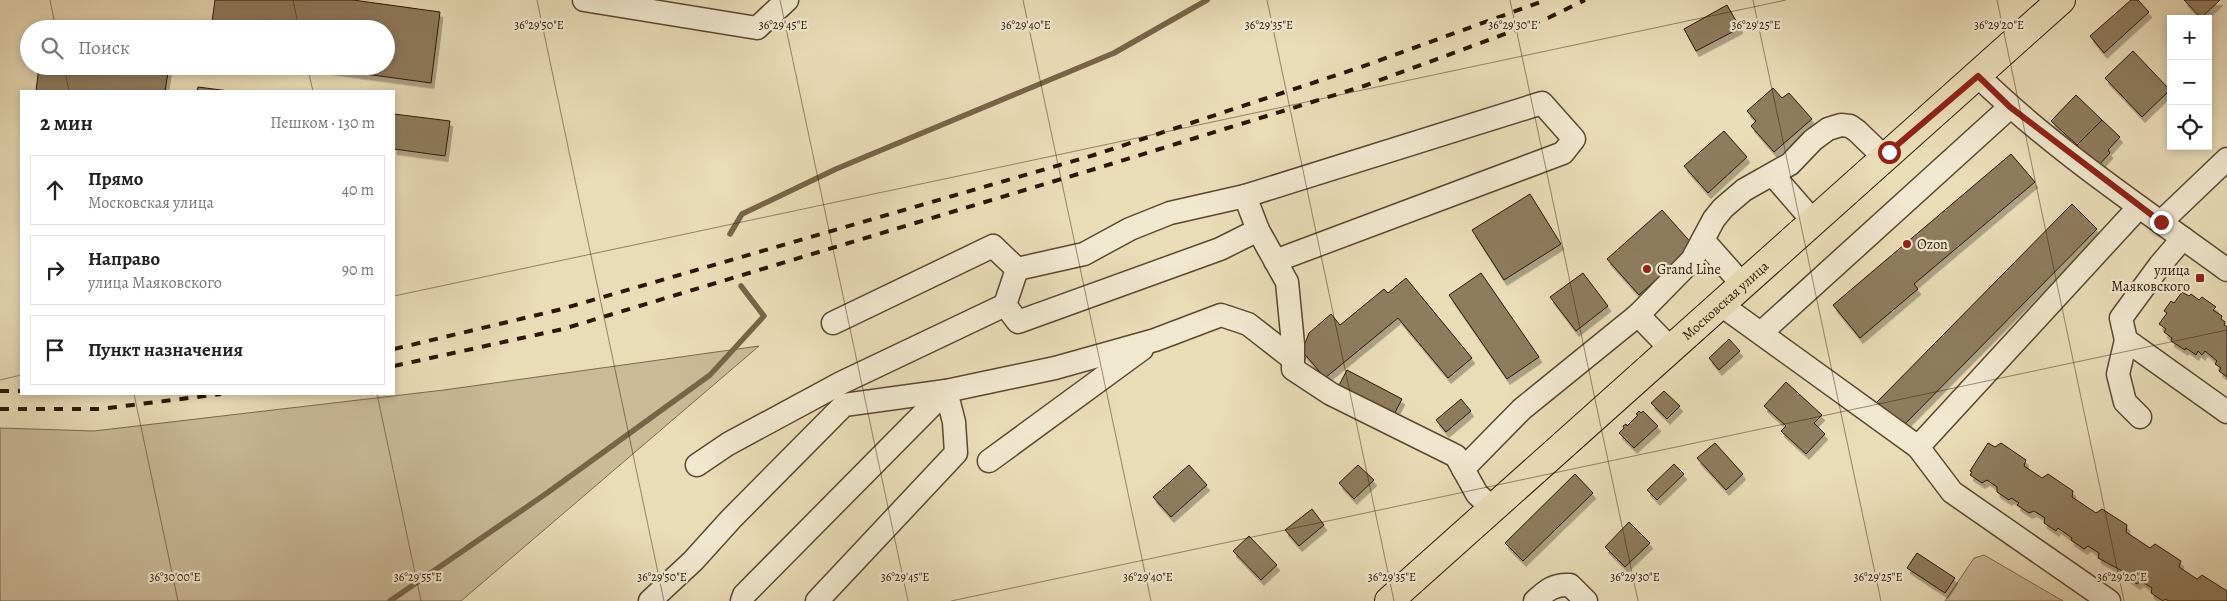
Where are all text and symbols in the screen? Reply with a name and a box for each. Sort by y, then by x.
map controls [2167,15,2212,150]
button: + [2167,15,2212,60]
text: 36°29'50"E [514,17,564,33]
text: 36°29'45"E [759,17,807,33]
text: 36°29'40"E [1001,17,1051,33]
text: 36°29'35"E [1245,17,1293,33]
text: 36°29'30"E [1488,17,1538,33]
text: 36°29'25"E [1732,17,1780,33]
text: 36°29'20"E [1974,17,2024,33]
search box [20,20,395,75]
icon: search [38,34,66,62]
text: Поиск [78,35,130,61]
button: − [2167,60,2212,105]
button: locate [2167,105,2212,150]
text: 2 мин [40,109,93,137]
text: Пешком · 130 m [270,112,375,134]
route start [1878,141,1901,164]
text: Прямо [88,166,143,192]
icon: ahead [41,176,69,204]
text: 40 m [342,179,374,201]
text: Московская улица [88,192,214,214]
route end [2150,211,2173,234]
place label: Ozon [1917,235,1948,254]
marker: Ozon [1901,238,1913,250]
text: Направо [88,246,160,272]
icon: right [41,256,69,284]
street label: Московская улица [1678,256,1773,344]
text: 90 m [342,259,374,281]
place label: Grand Line [1657,260,1721,279]
place label: улица Маяковского [2111,261,2191,296]
marker: Grand Line [1641,263,1653,275]
text: улица Маяковского [88,272,222,294]
marker: улица Маяковского [2194,272,2206,284]
icon: arrive [41,336,69,364]
text: Пункт назначения [88,337,243,363]
text: 36°30'00"E [149,569,201,585]
text: 36°29'55"E [394,569,442,585]
text: 36°29'50"E [637,569,687,585]
text: 36°29'45"E [881,569,929,585]
text: 36°29'40"E [1123,569,1173,585]
text: 36°29'35"E [1368,569,1416,585]
text: 36°29'30"E [1610,569,1660,585]
text: 36°29'25"E [1854,569,1902,585]
text: 36°29'20"E [2097,569,2147,585]

